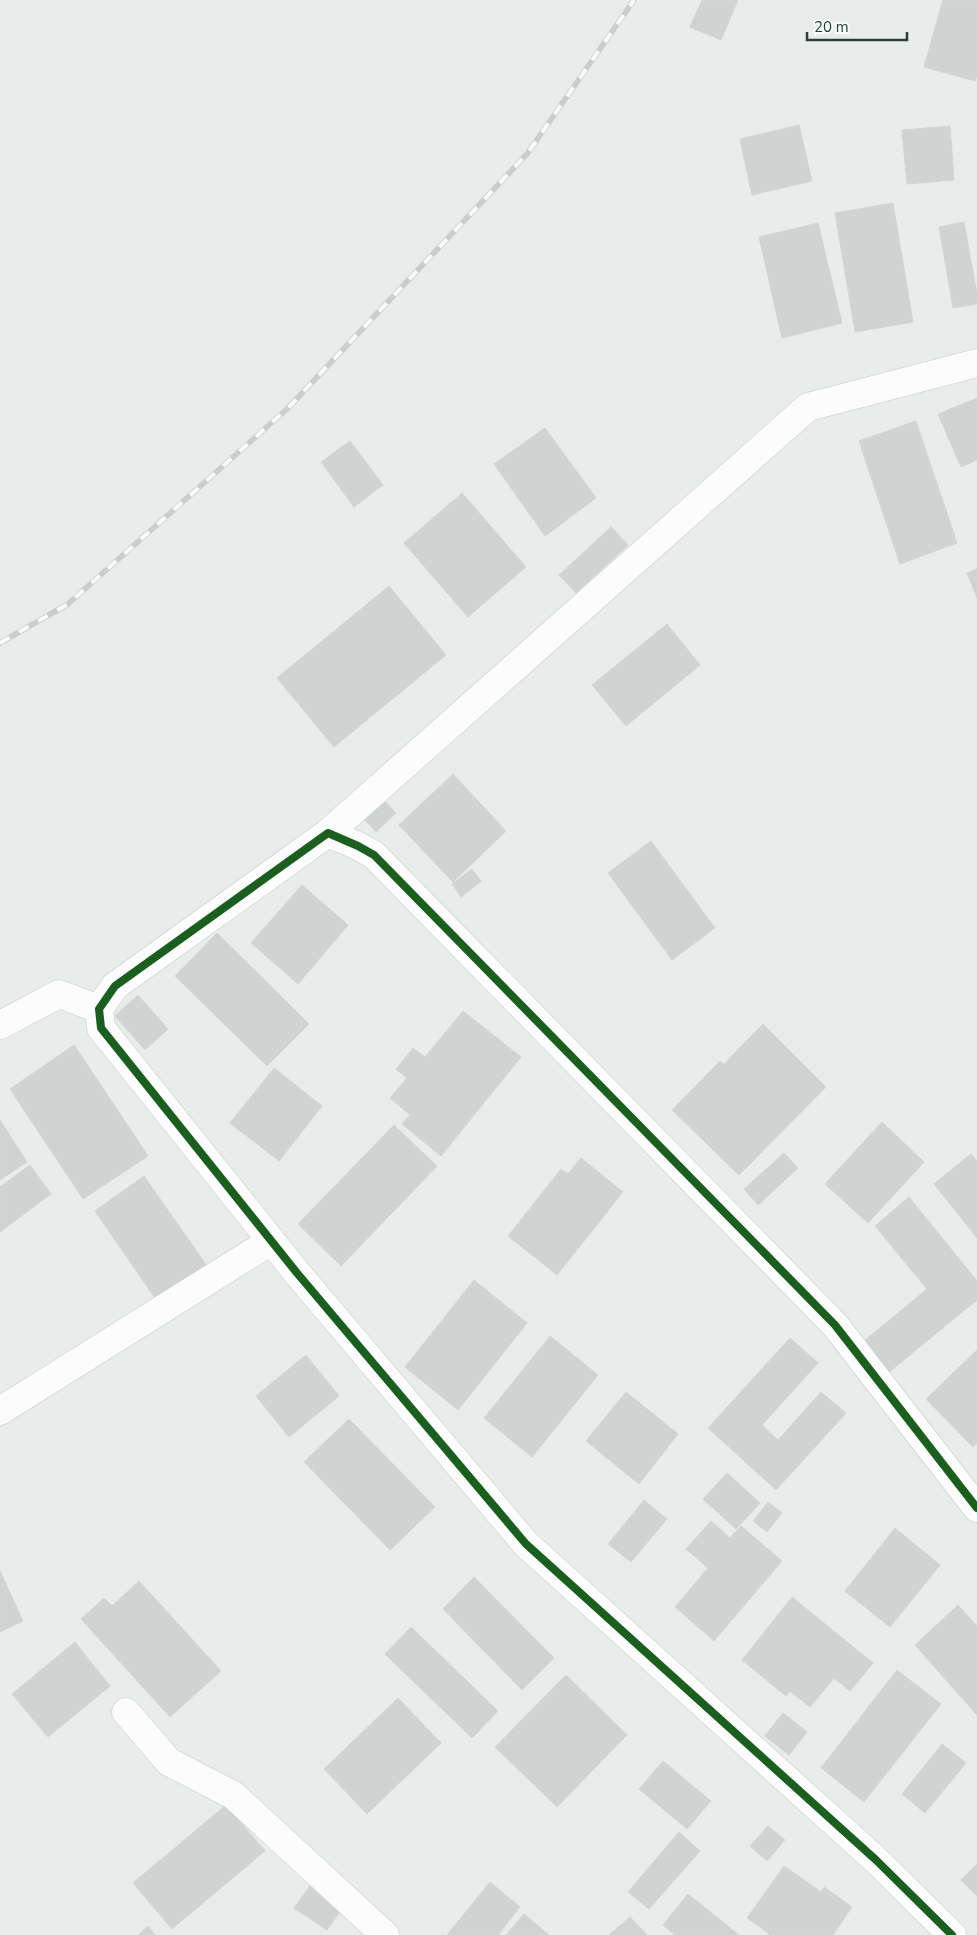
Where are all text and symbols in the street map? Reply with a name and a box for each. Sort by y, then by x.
scale bar [807,10,907,42]
text: 20 m [814,17,849,37]

